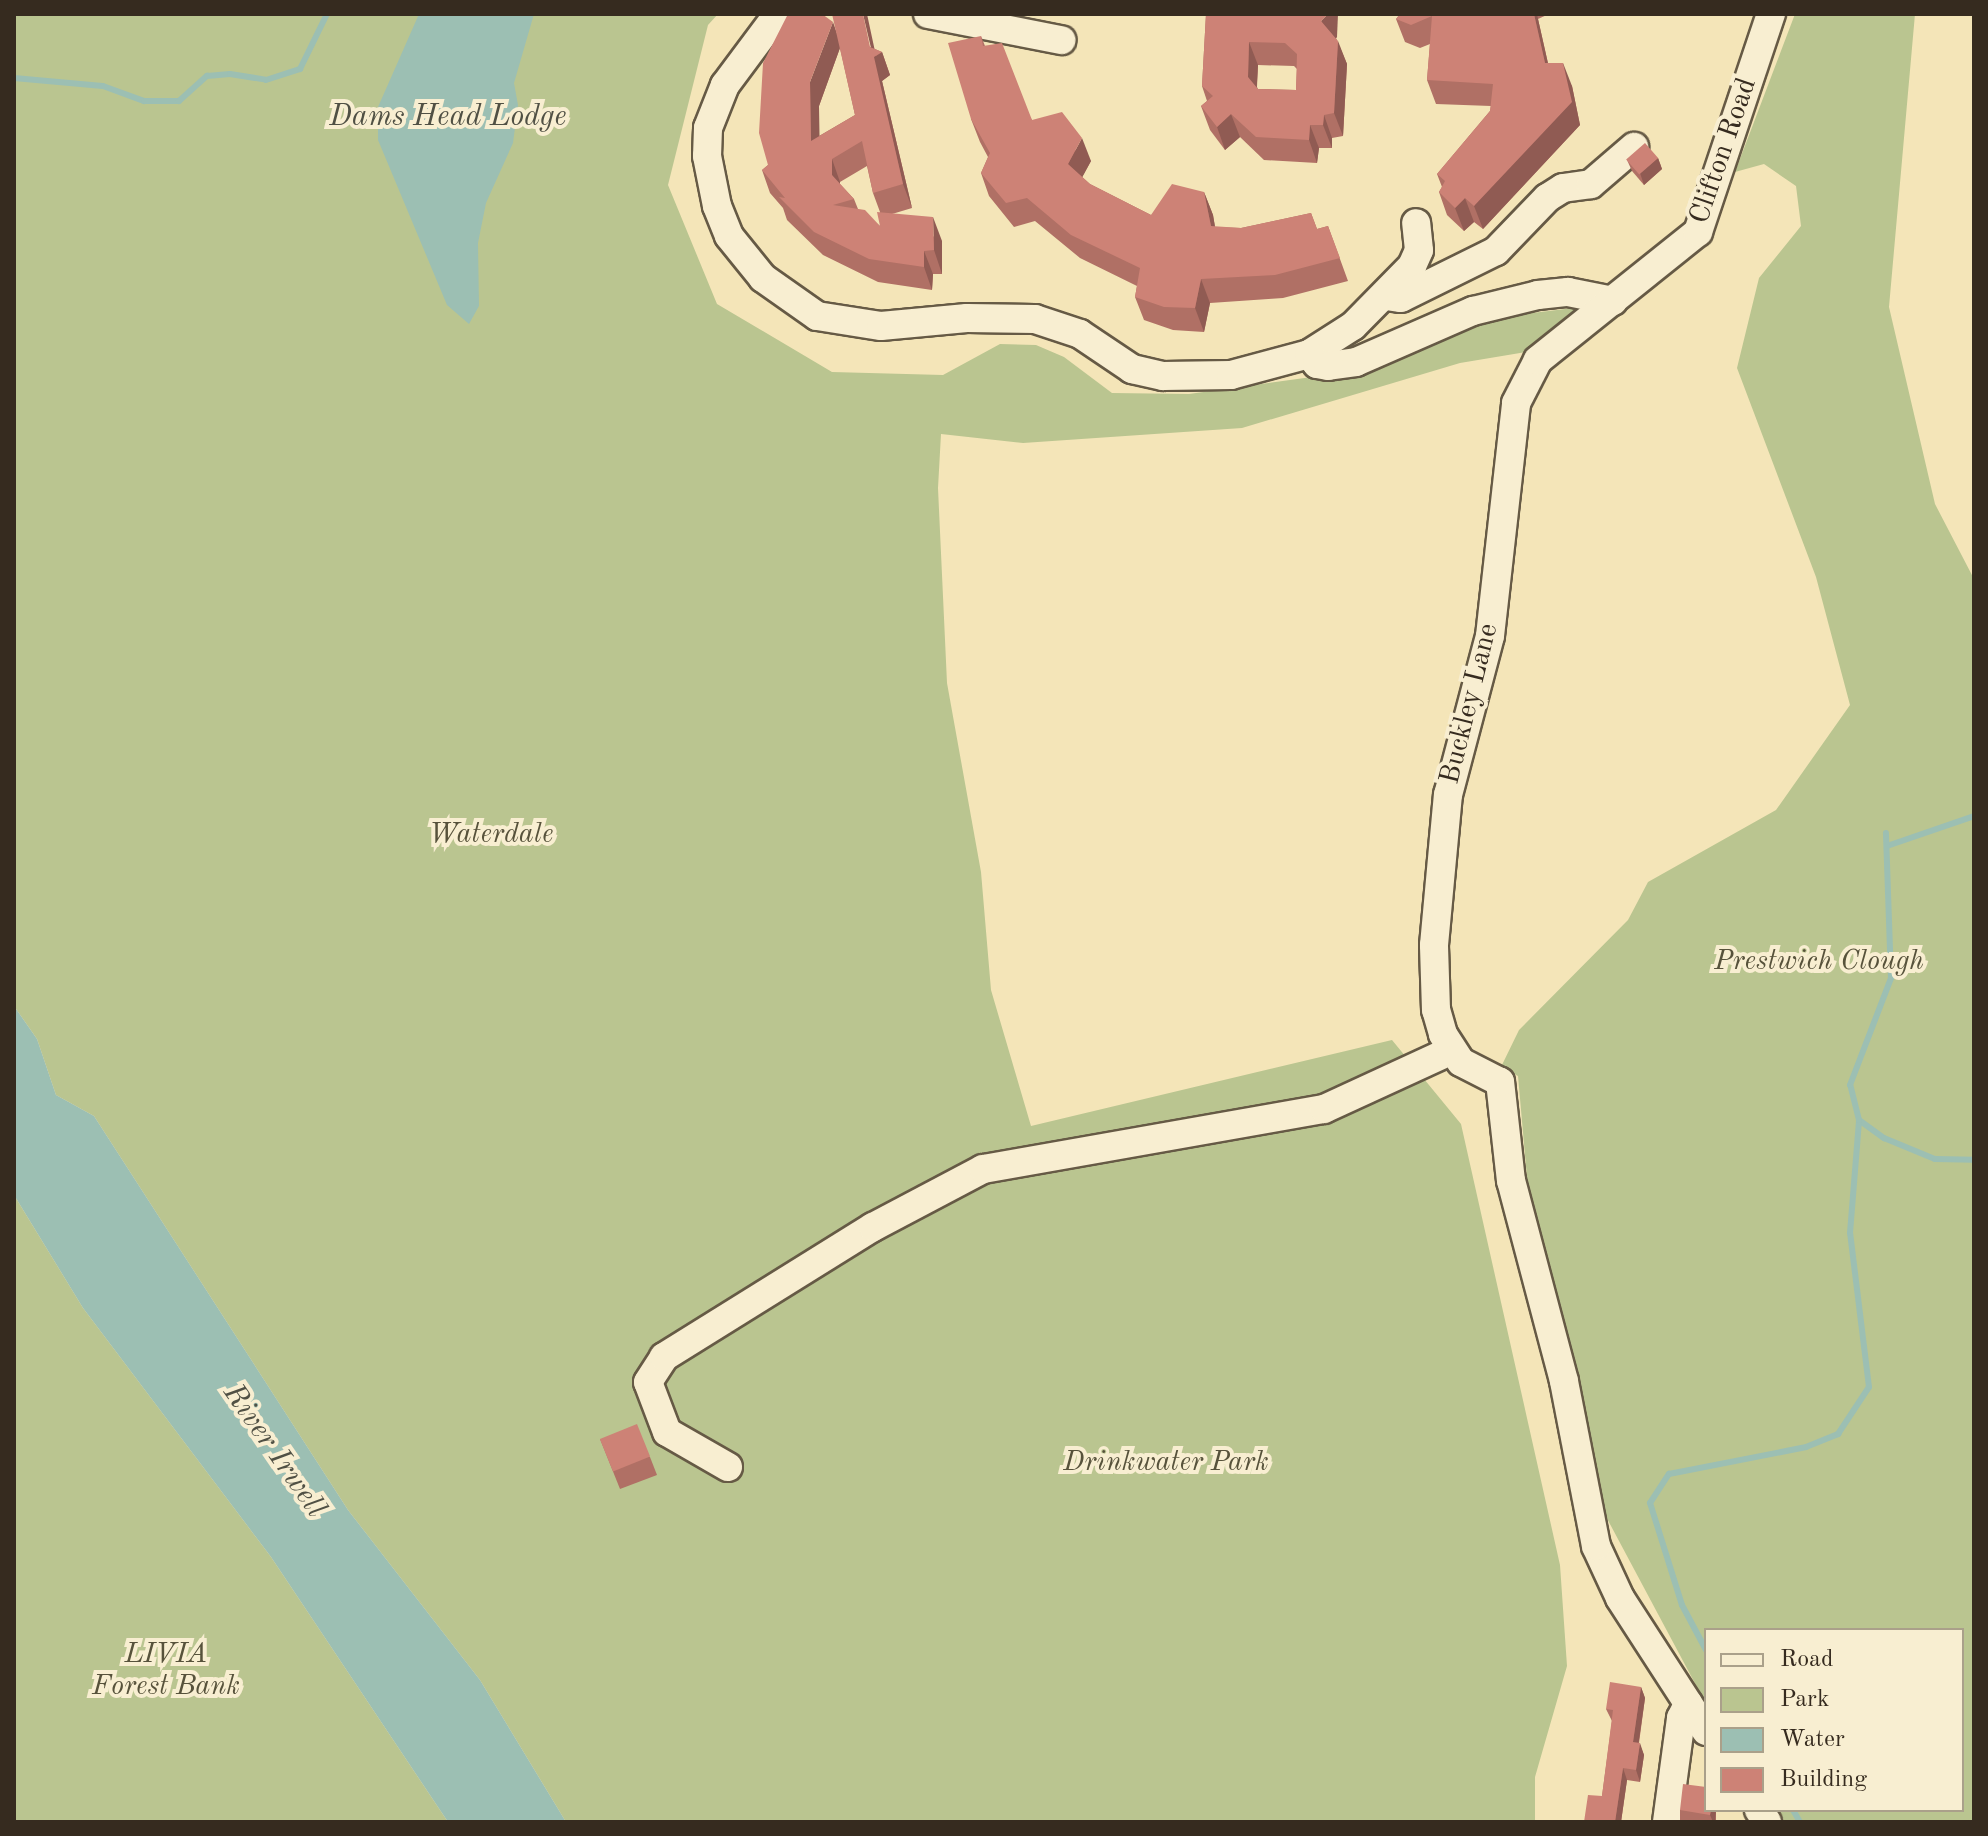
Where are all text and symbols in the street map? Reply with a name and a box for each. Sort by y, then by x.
street label: Clifton Road [1683,74,1765,228]
water label: Dams Head Lodge [329,99,567,135]
street label: Buckley Lane [1434,620,1506,788]
park label: Waterdale [429,818,553,852]
park label: Prestwich Clough [1714,945,1924,979]
water label: River Irwell [215,1377,333,1525]
park label: Drinkwater Park [1063,1446,1269,1480]
legend [1704,1628,1964,1812]
park label: LIVIA Forest Bank [92,1638,240,1704]
text: Road [1780,1648,1833,1672]
text: Park [1780,1688,1829,1712]
text: Water [1780,1728,1845,1752]
text: Building [1780,1768,1867,1792]

